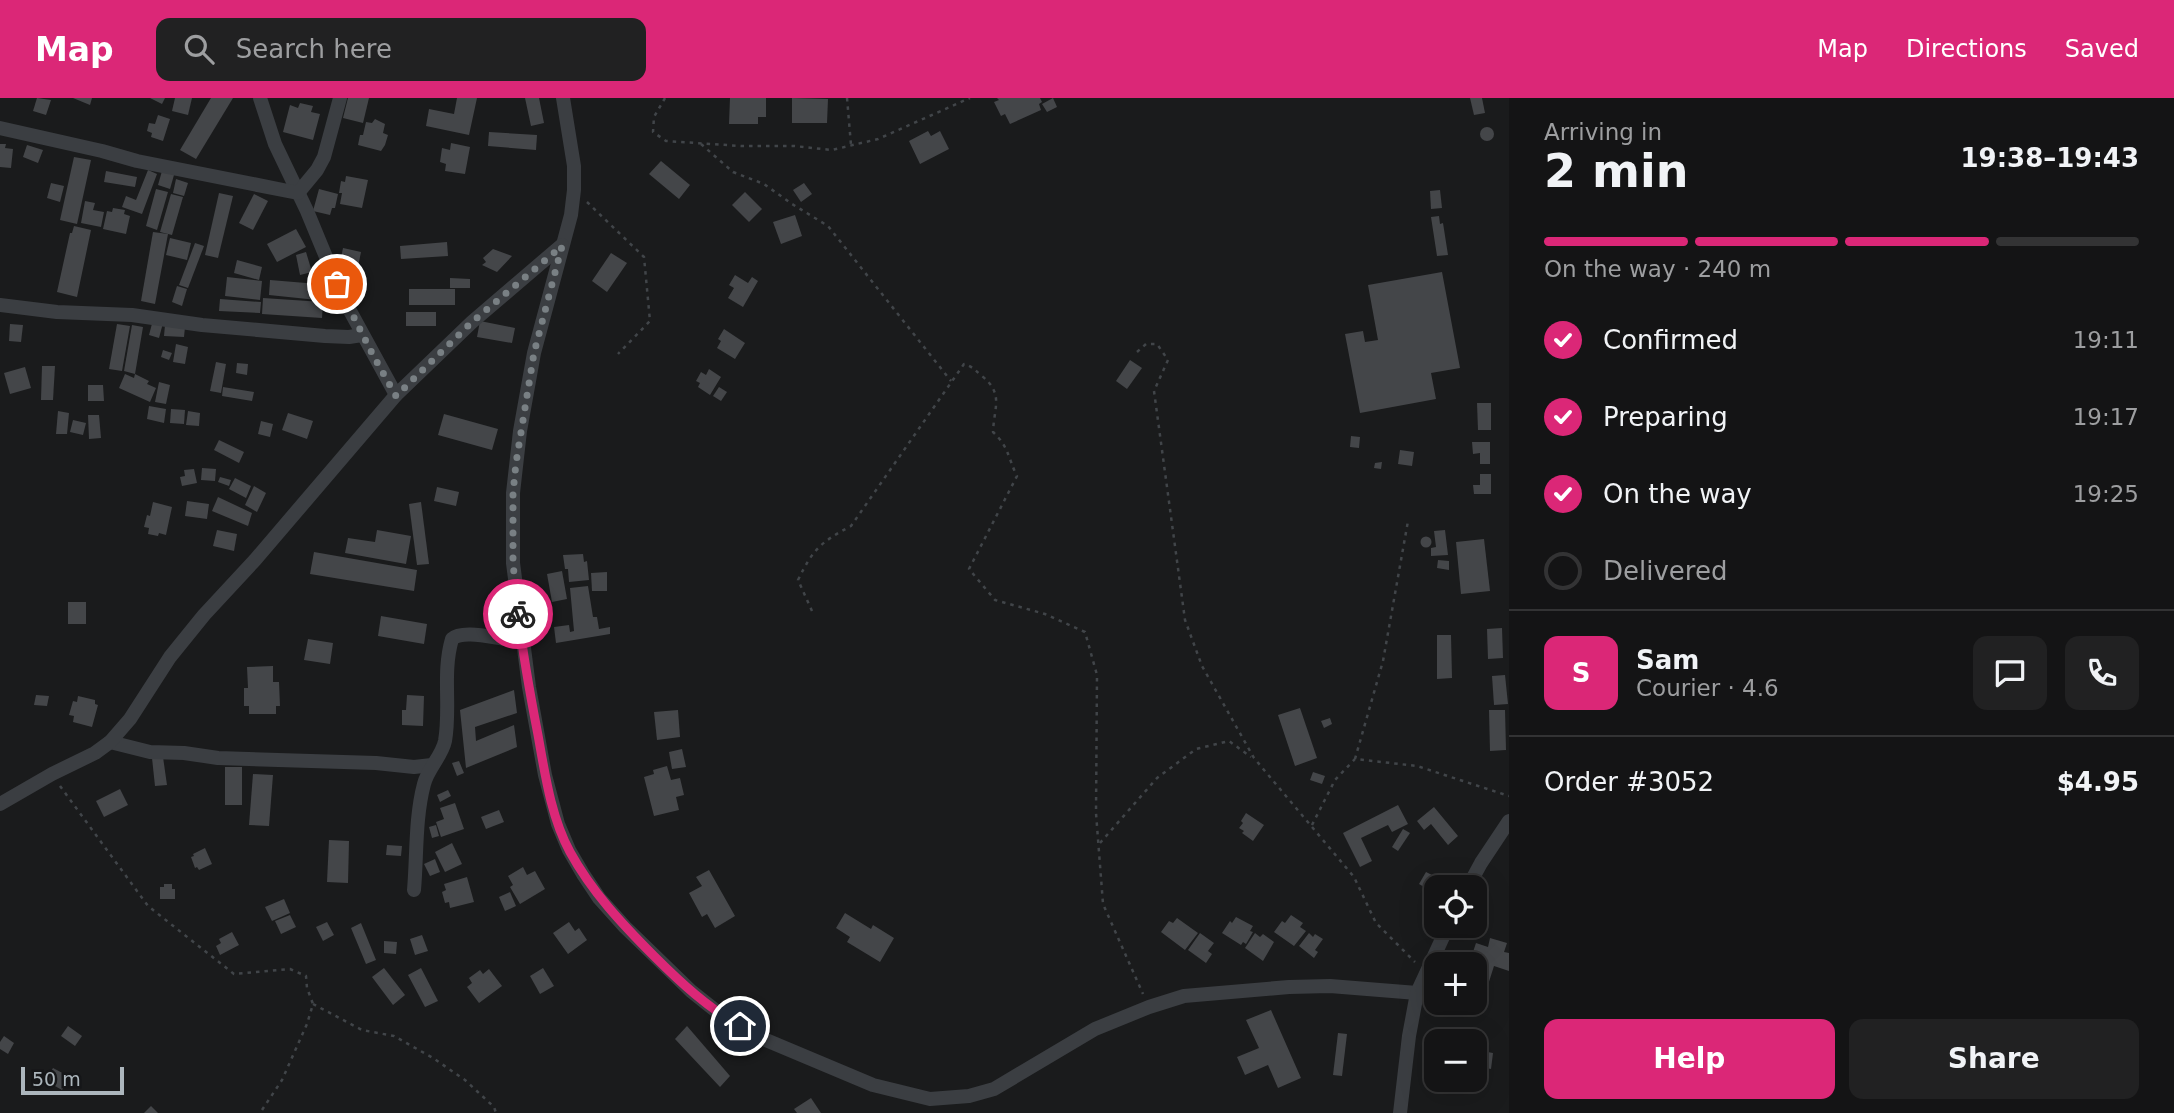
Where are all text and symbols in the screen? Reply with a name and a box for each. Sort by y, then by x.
search box [156,18,646,81]
text: Map [35,30,114,69]
icon: search [180,30,218,68]
text: Search here [236,34,392,64]
text: Map [1817,35,1868,63]
text: Directions [1906,35,2027,63]
text: Saved [2065,35,2139,63]
text: Arriving in [1544,119,1662,145]
text: 19:38–19:43 [1960,143,2139,173]
text: 2 min [1544,144,1688,198]
pin [307,254,367,314]
text: On the way · 240 m [1544,256,1771,282]
icon: bag [318,265,356,303]
icon: check [1544,321,1582,359]
text: Confirmed [1603,325,1738,355]
text: 19:11 [2073,327,2139,353]
icon: check [1544,398,1582,436]
text: Preparing [1603,402,1728,432]
text: 19:17 [2073,404,2139,430]
icon: check [1544,475,1582,513]
text: On the way [1603,479,1752,509]
text: 19:25 [2073,481,2139,507]
text: Delivered [1603,556,1727,586]
courier [483,579,553,649]
icon: bike [499,595,537,633]
button: chat [1973,636,2047,710]
button: phone [2065,636,2139,710]
text: Sam [1636,645,1699,675]
text: S [1572,658,1590,688]
text: Courier · 4.6 [1636,675,1779,701]
text: Order #3052 [1544,767,1714,797]
text: $4.95 [2057,767,2139,797]
map controls [1424,875,1487,1092]
button: locate [1424,875,1487,938]
button: + [1424,952,1487,1015]
pin [710,996,770,1056]
icon: home [721,1007,759,1045]
button: Help [1544,1019,1835,1099]
button: Share [1849,1019,2139,1099]
button: − [1424,1029,1487,1092]
scale bar [21,1064,124,1096]
text: 50 m [32,1068,81,1090]

